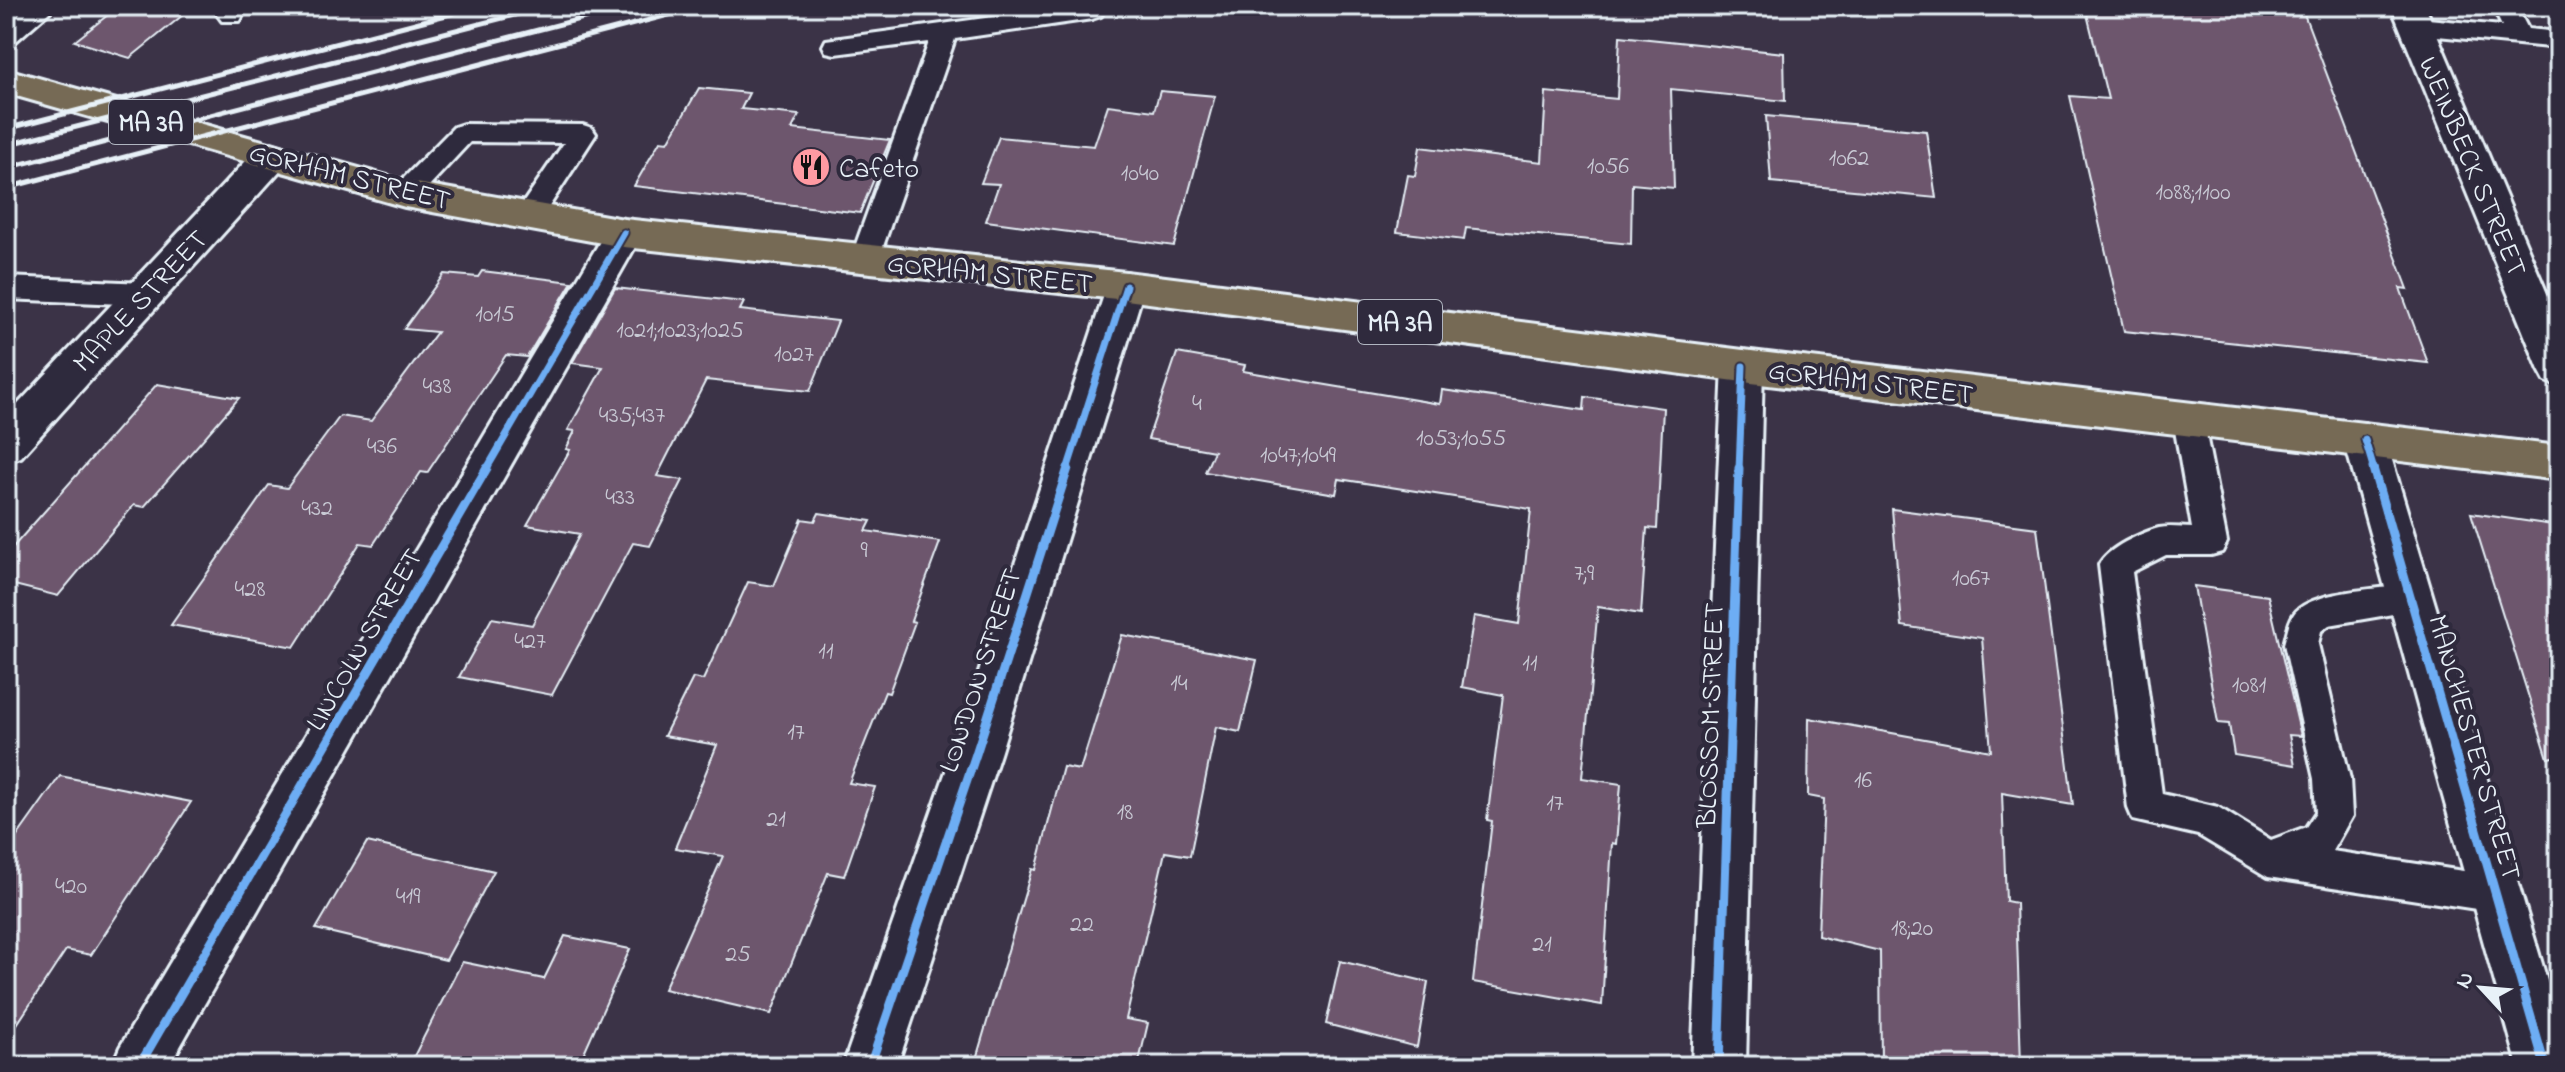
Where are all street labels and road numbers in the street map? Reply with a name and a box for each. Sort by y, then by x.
street label: WEINBECK STREET [2406,51,2536,284]
road number: MA 3A [109,100,193,144]
street label: GORHAM STREET [244,134,454,223]
street label: MAPLE STREET [64,222,219,383]
street label: GORHAM STREET [885,244,1094,307]
road number: MA 3A [1358,300,1442,344]
street label: GORHAM STREET [1766,352,1975,417]
street label: LINCOLN STREET [297,542,435,740]
street label: LONDON STREET [930,564,1035,778]
street label: BLOSSOM STREET [1688,602,1737,829]
street label: MANCHESTER STREET [2415,610,2530,886]

